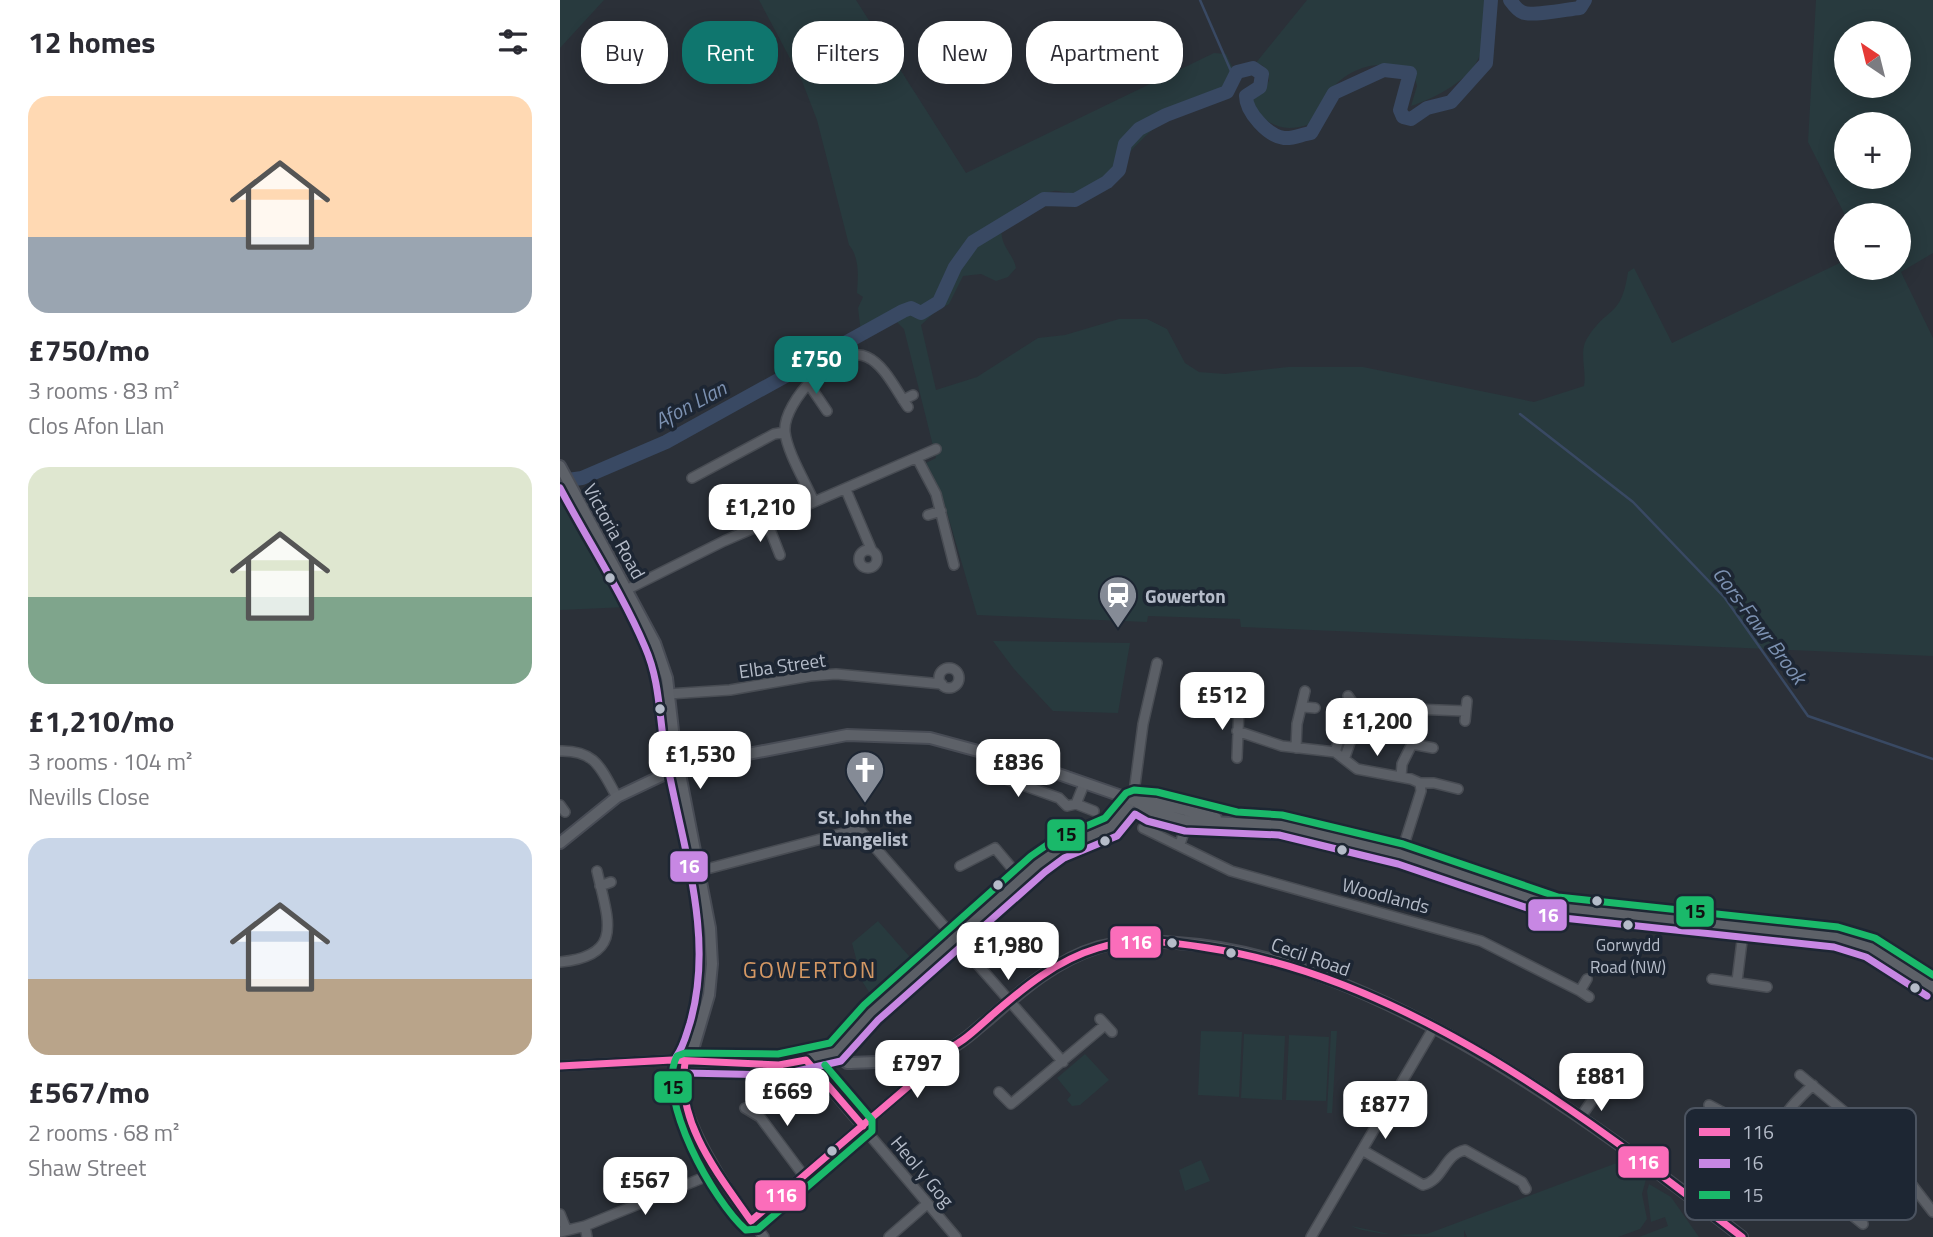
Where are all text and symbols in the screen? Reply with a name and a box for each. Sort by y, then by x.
text: 12 homes [28,19,155,65]
chip: Buy [581,21,668,84]
chip: Rent [682,21,778,84]
chip: Filters [792,21,904,84]
chip: New [918,21,1012,84]
chip: Apartment [1026,21,1183,84]
north arrow [1834,21,1911,98]
map controls [1834,21,1911,280]
icon: filters [494,23,532,61]
button: + [1834,112,1911,189]
icon: home [217,142,343,268]
button: − [1834,203,1911,280]
text: £750/mo [28,327,150,373]
pin: £750 [775,336,857,396]
text: £750 [790,341,842,376]
water label: Afon Llan [648,371,732,436]
text: 3 rooms · 83 m² [28,373,179,408]
text: Clos Afon Llan [28,408,164,443]
street label: Victoria Road [577,478,653,584]
pin: £1,210 [703,484,817,544]
text: £1,210 [725,489,795,524]
icon: home [217,513,343,639]
water label: Gors-Fawr Brook [1705,559,1817,693]
unlabelled marker [603,571,617,585]
station icon: Gowerton [1097,574,1139,629]
place label: Gowerton [1145,581,1226,610]
street label: Elba Street [737,645,828,685]
pin: £512 [1181,672,1263,732]
text: £512 [1196,677,1248,712]
text: £1,210/mo [28,698,174,744]
pin: £1,200 [1320,698,1434,758]
unlabelled marker [653,702,667,716]
text: £1,200 [1342,703,1412,738]
pin: £1,530 [643,732,757,791]
text: £1,530 [665,736,735,771]
pin: £836 [977,740,1059,799]
text: 3 rooms · 104 m² [28,744,192,779]
text: £836 [992,744,1044,779]
church icon: St. John the Evangelist [844,749,886,804]
text: Nevills Close [28,779,150,814]
place label: St. John the Evangelist [818,802,912,853]
line badge: 15 [1046,818,1086,852]
text: 15 [1055,819,1077,848]
unlabelled marker [1098,834,1112,848]
unlabelled marker [1335,843,1349,857]
line badge: 16 [669,850,709,883]
text: 16 [678,851,700,880]
street label: Woodlands [1339,869,1433,921]
unlabelled marker [991,878,1005,892]
icon: home [217,884,343,1010]
unlabelled marker [1590,894,1604,908]
line badge: 15 [1675,895,1715,928]
text: 15 [1684,896,1706,925]
line badge: 16 [1527,898,1568,932]
text: 16 [1537,900,1559,929]
marker: Gorwydd Road (NW) [1621,918,1635,932]
pin: £1,980 [951,922,1065,982]
line badge: 116 [1109,925,1162,959]
text: £1,980 [973,927,1043,962]
text: 116 [1120,927,1152,956]
street label: Cecil Road [1268,929,1354,983]
place label: Gorwydd Road (NW) [1590,932,1666,980]
unlabelled marker [1165,936,1179,950]
unlabelled marker [1224,946,1238,960]
district label: GOWERTON [743,952,877,987]
unlabelled marker [1908,981,1922,995]
pin: £797 [876,1040,958,1100]
text: £797 [891,1045,943,1080]
pin: £881 [1560,1054,1642,1113]
text: £881 [1575,1058,1627,1093]
pin: £669 [746,1068,828,1128]
text: £567/mo [28,1069,150,1115]
line badge: 15 [653,1070,693,1104]
text: 15 [662,1072,684,1101]
text: £669 [761,1073,813,1108]
pin: £877 [1344,1082,1426,1141]
text: £877 [1359,1086,1411,1121]
legend [1685,1108,1916,1220]
text: 2 rooms · 68 m² [28,1115,179,1150]
text: 116 [1742,1117,1774,1146]
street label: Heol y Gog [884,1129,962,1213]
unlabelled marker [825,1144,839,1158]
line badge: 116 [1617,1145,1670,1179]
text: 116 [1627,1147,1659,1176]
text: 16 [1742,1148,1763,1177]
text: Shaw Street [28,1150,146,1185]
pin: £567 [604,1158,686,1217]
text: £567 [619,1162,671,1197]
line badge: 116 [754,1179,807,1212]
text: 116 [765,1180,797,1209]
text: 15 [1742,1180,1763,1209]

